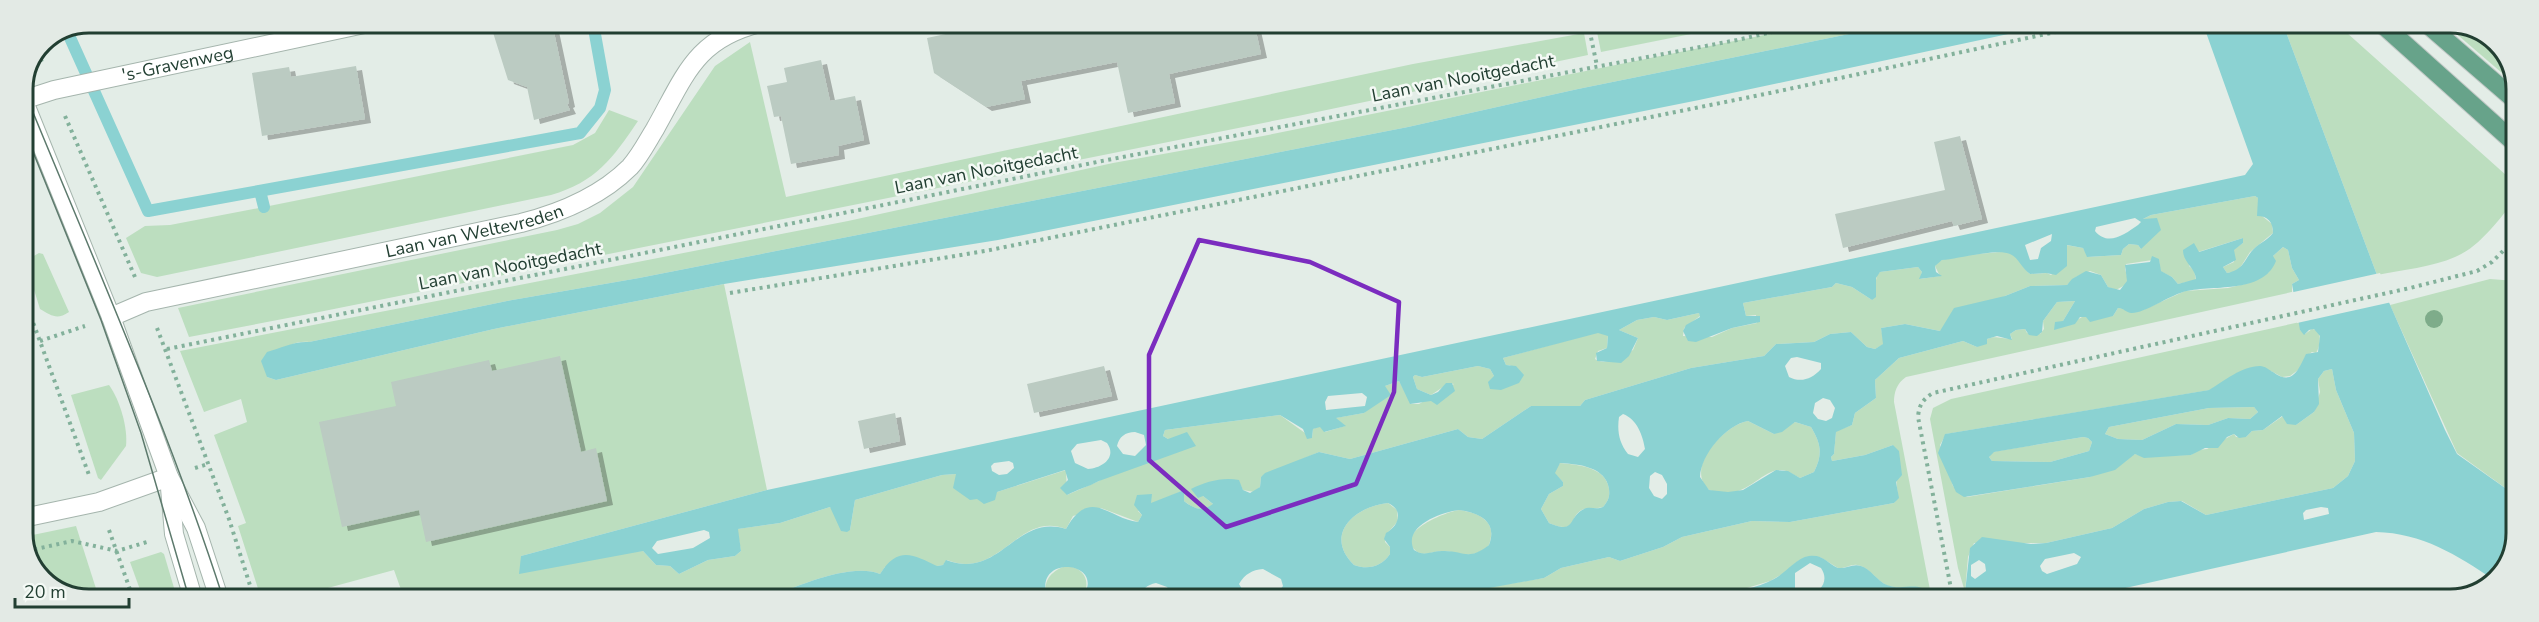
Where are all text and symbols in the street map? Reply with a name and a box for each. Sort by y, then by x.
street label: 's-Gravenweg [120,40,236,87]
street label: Laan van Nooitgedacht [1369,48,1557,108]
street label: Laan van Nooitgedacht [892,140,1080,200]
street label: Laan van Weltevreden [383,198,567,263]
street label: Laan van Nooitgedacht [416,236,604,296]
scale bar [15,571,129,609]
text: 20 m [24,580,66,604]

